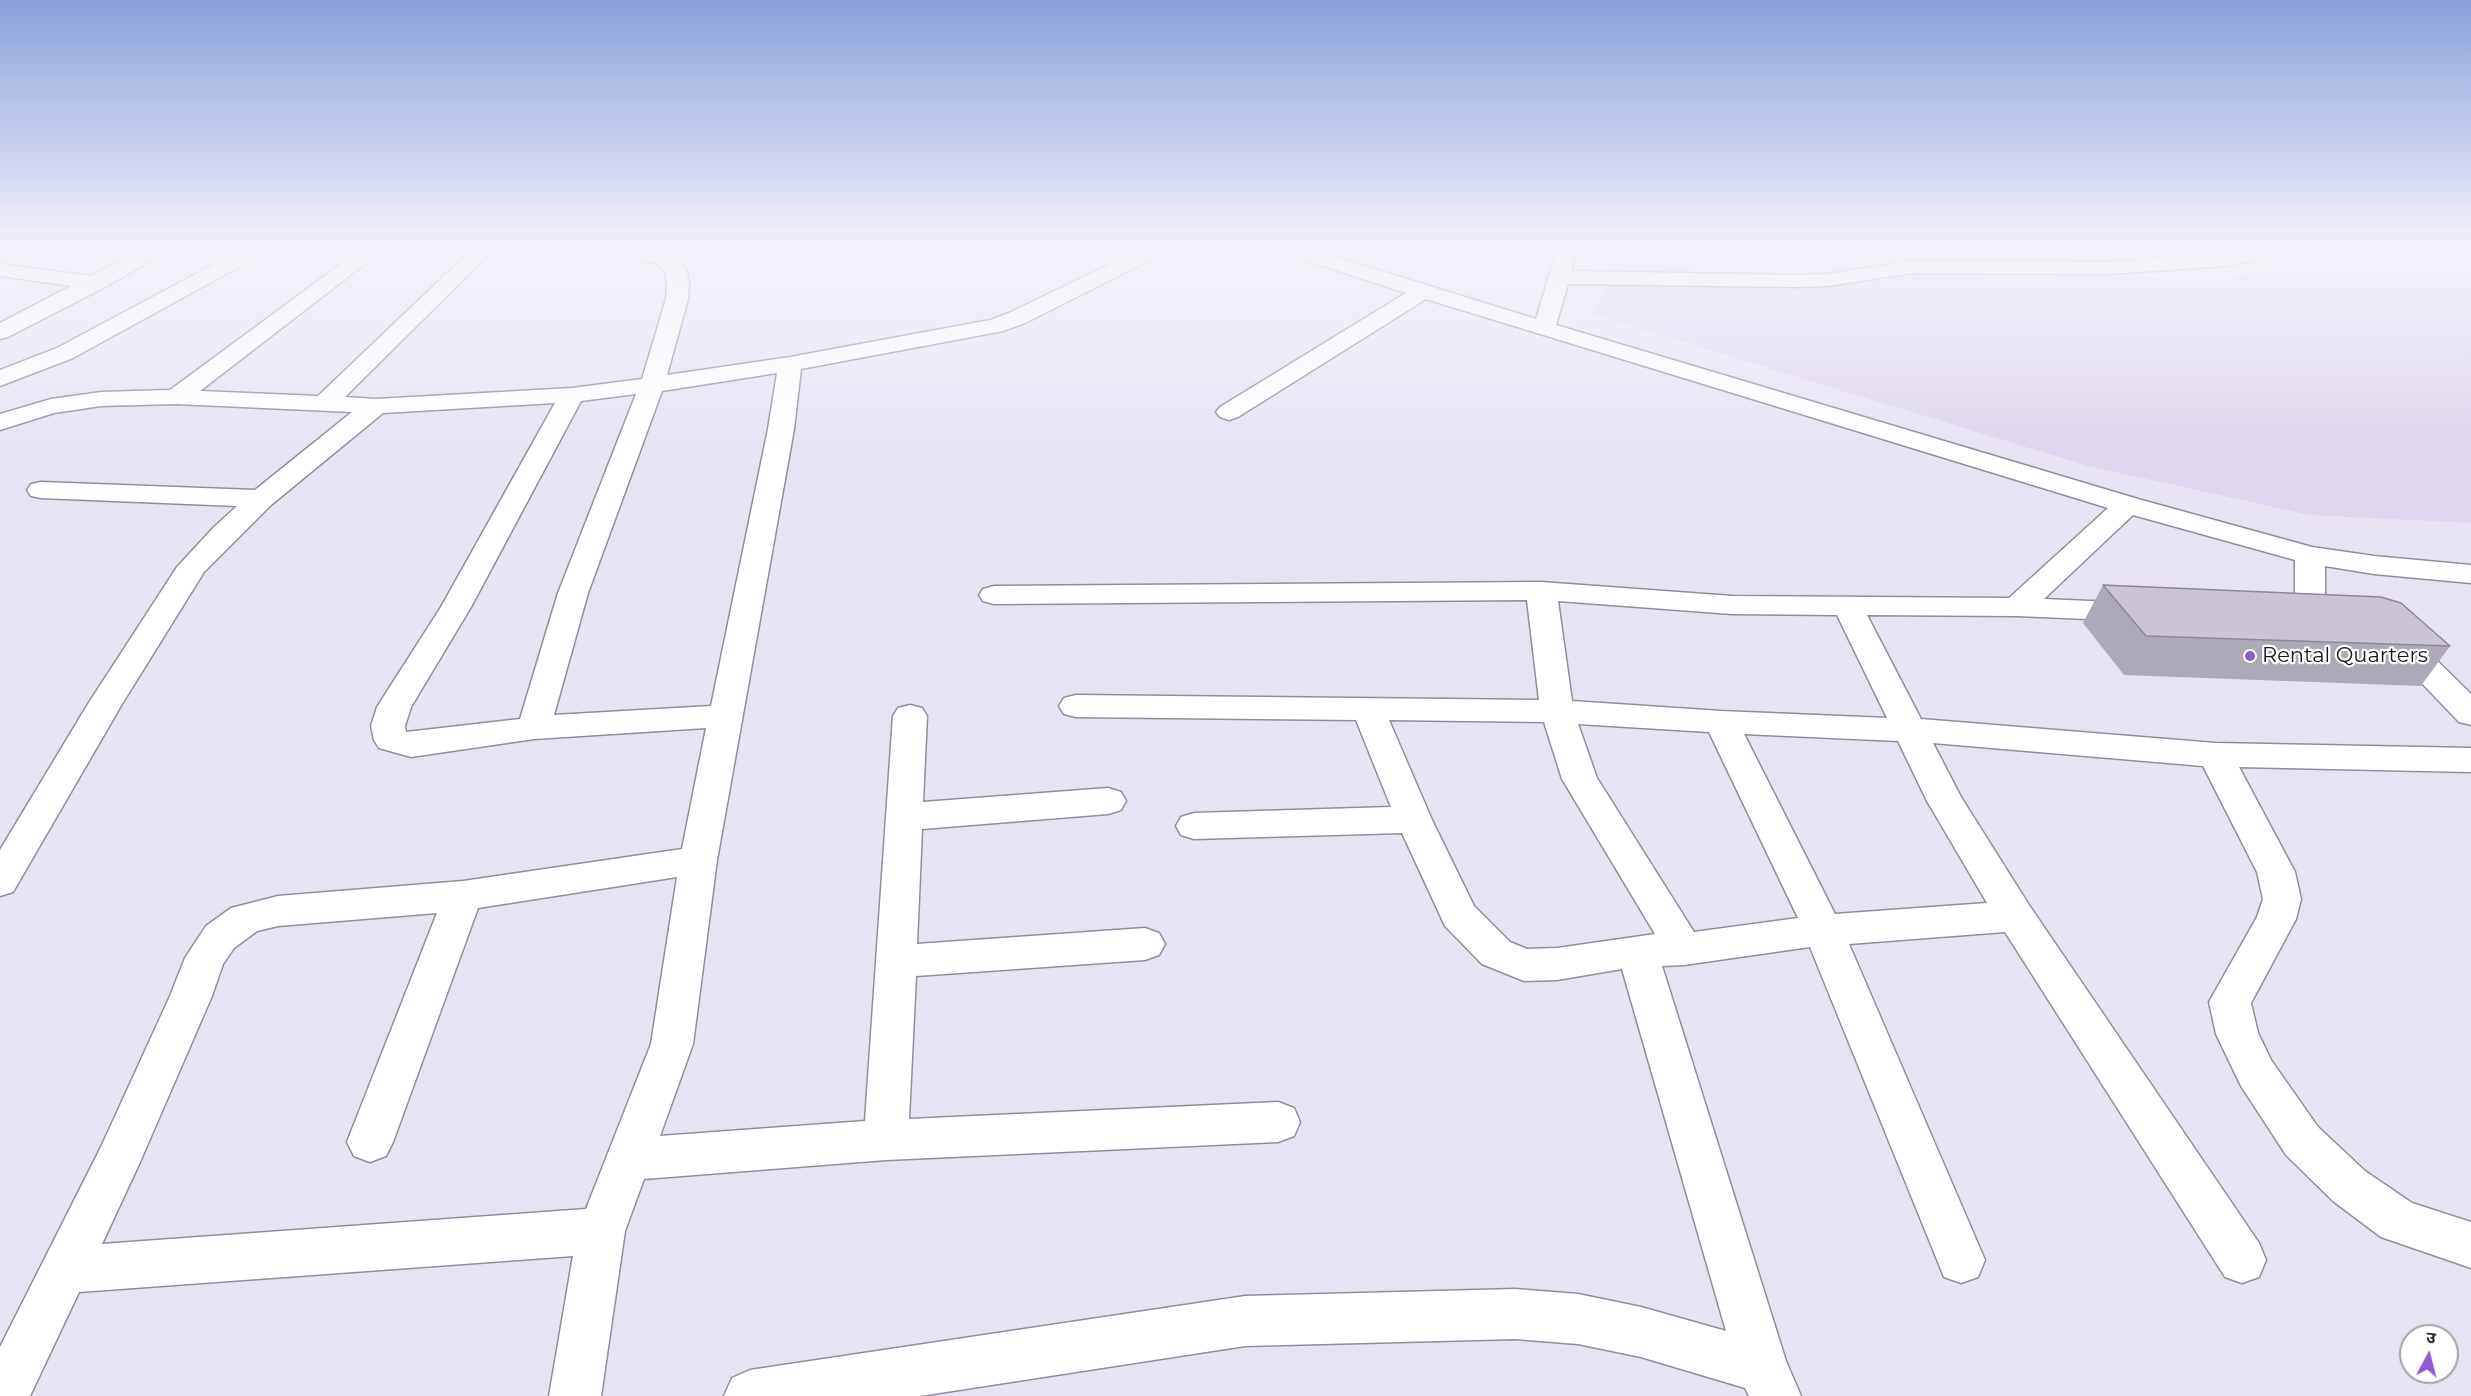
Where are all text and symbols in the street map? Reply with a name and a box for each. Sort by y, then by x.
place label: Rental Quarters [2262,643,2428,669]
marker: Rental Quarters [2243,649,2257,663]
north arrow [2399,1324,2459,1384]
text: उ [2425,1328,2437,1348]

